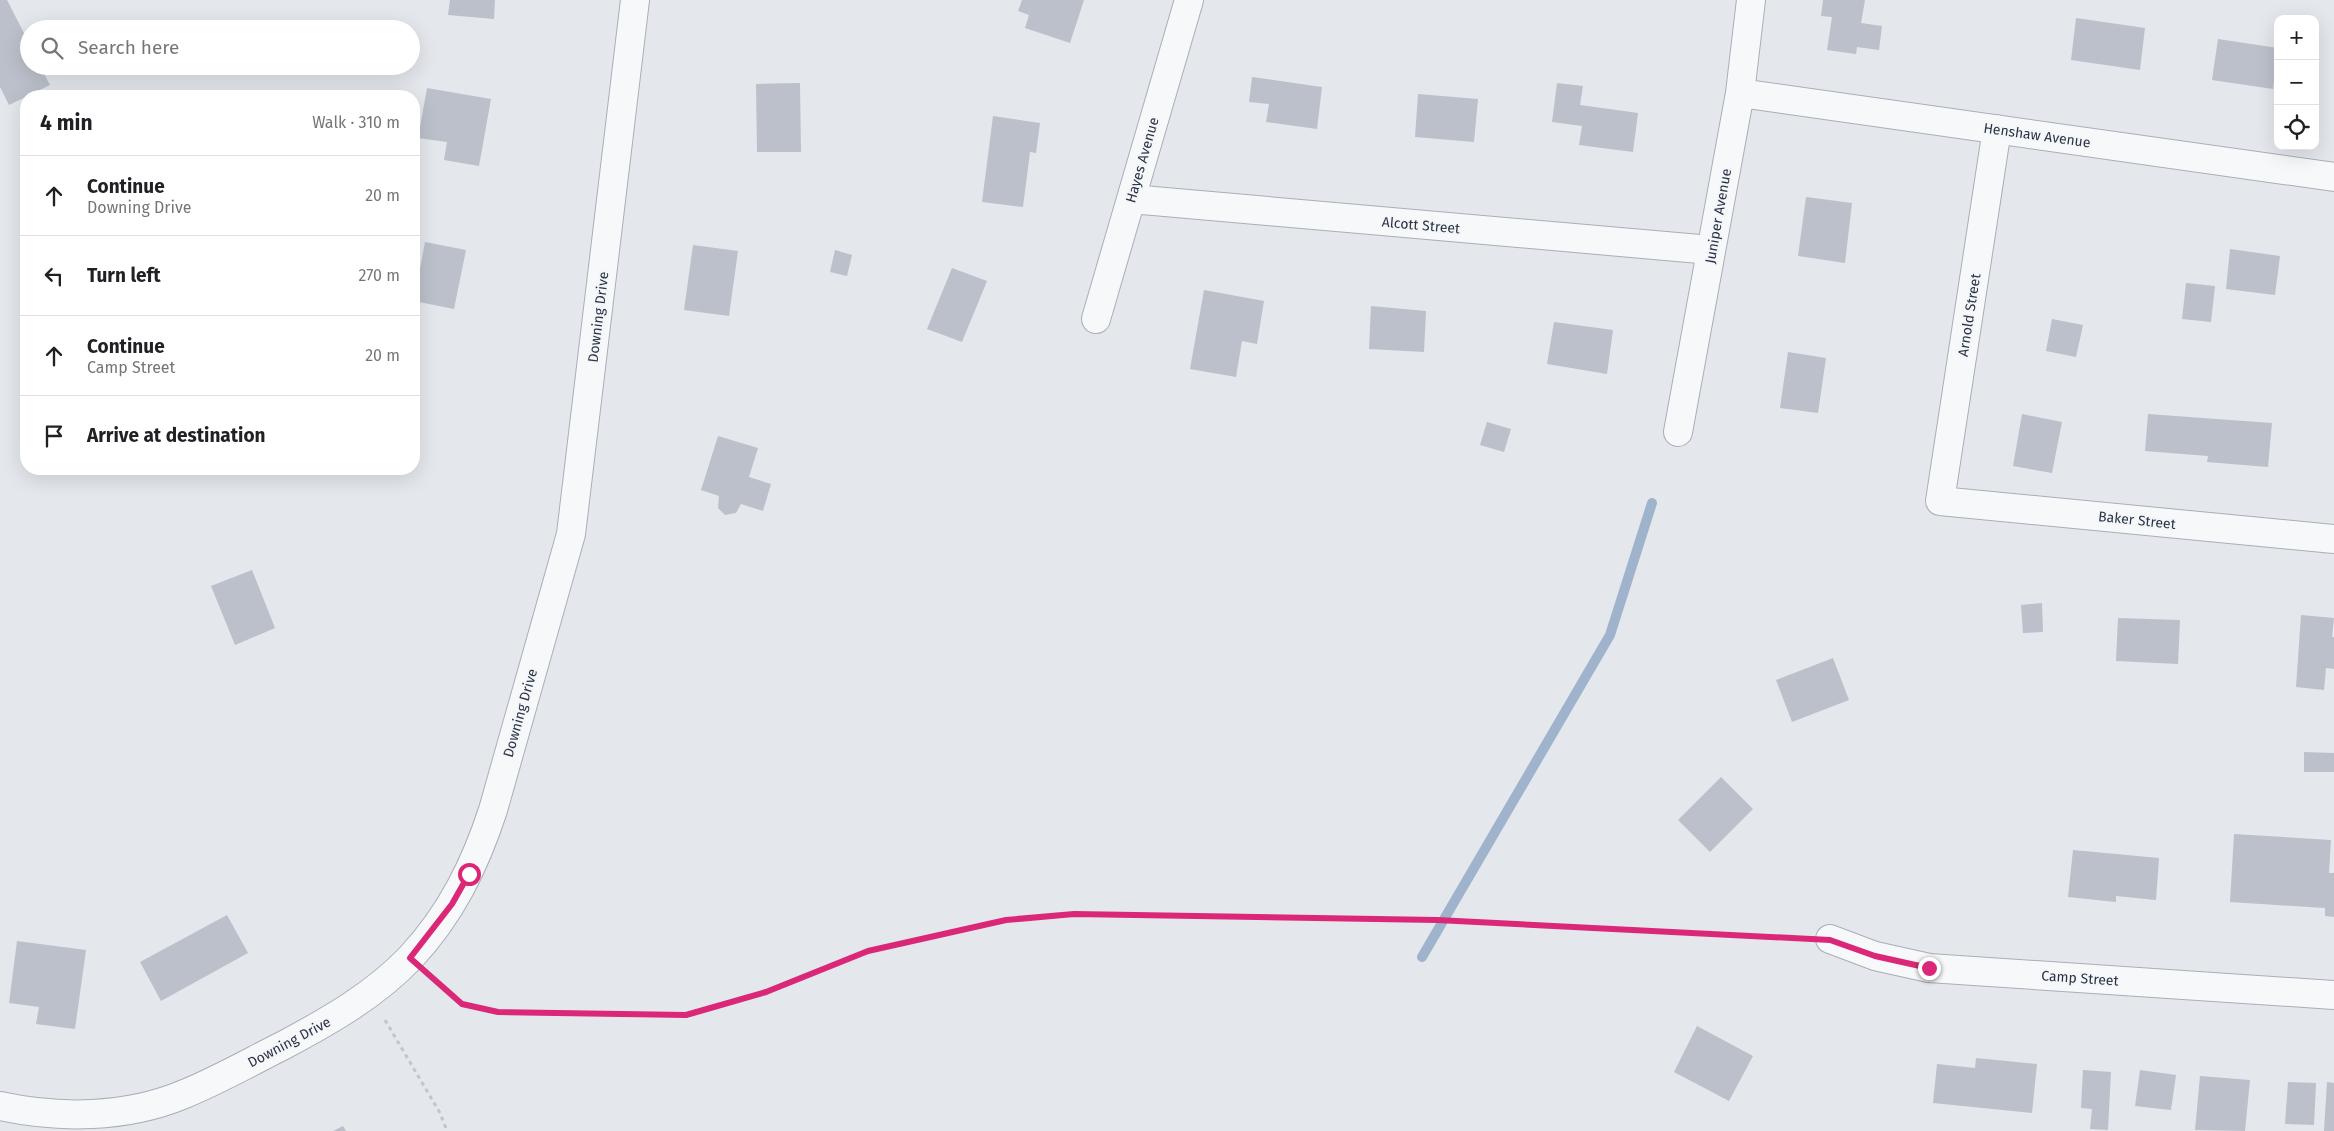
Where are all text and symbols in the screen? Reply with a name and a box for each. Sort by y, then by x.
map controls [2274,15,2319,150]
button: + [2274,15,2319,60]
search box [20,20,420,75]
icon: search [38,34,66,62]
text: Search here [78,36,179,59]
button: − [2274,60,2319,105]
button: locate [2274,105,2319,150]
text: 4 min [40,110,93,136]
text: Walk · 310 m [312,113,400,132]
street label: Hayes Avenue [1122,115,1163,205]
street label: Henshaw Avenue [1982,120,2092,151]
street label: Juniper Avenue [1702,167,1735,265]
text: Continue [87,175,165,198]
icon: ahead [40,182,68,210]
text: 20 m [365,186,400,205]
text: Downing Drive [87,198,191,217]
street label: Alcott Street [1381,214,1462,237]
icon: left [40,262,68,290]
text: Turn left [87,264,161,287]
text: 270 m [358,266,400,285]
street label: Downing Drive [584,271,613,363]
street label: Arnold Street [1955,271,1985,358]
text: Continue [87,335,165,358]
icon: ahead [40,342,68,370]
text: 20 m [365,346,400,365]
text: Camp Street [87,358,175,377]
icon: arrive [40,422,68,450]
text: Arrive at destination [87,424,266,447]
street label: Baker Street [2097,508,2178,533]
street label: Downing Drive [500,667,541,759]
route start [458,863,481,886]
route end [1918,957,1941,980]
street label: Camp Street [2041,967,2120,990]
street label: Downing Drive [245,1013,334,1071]

